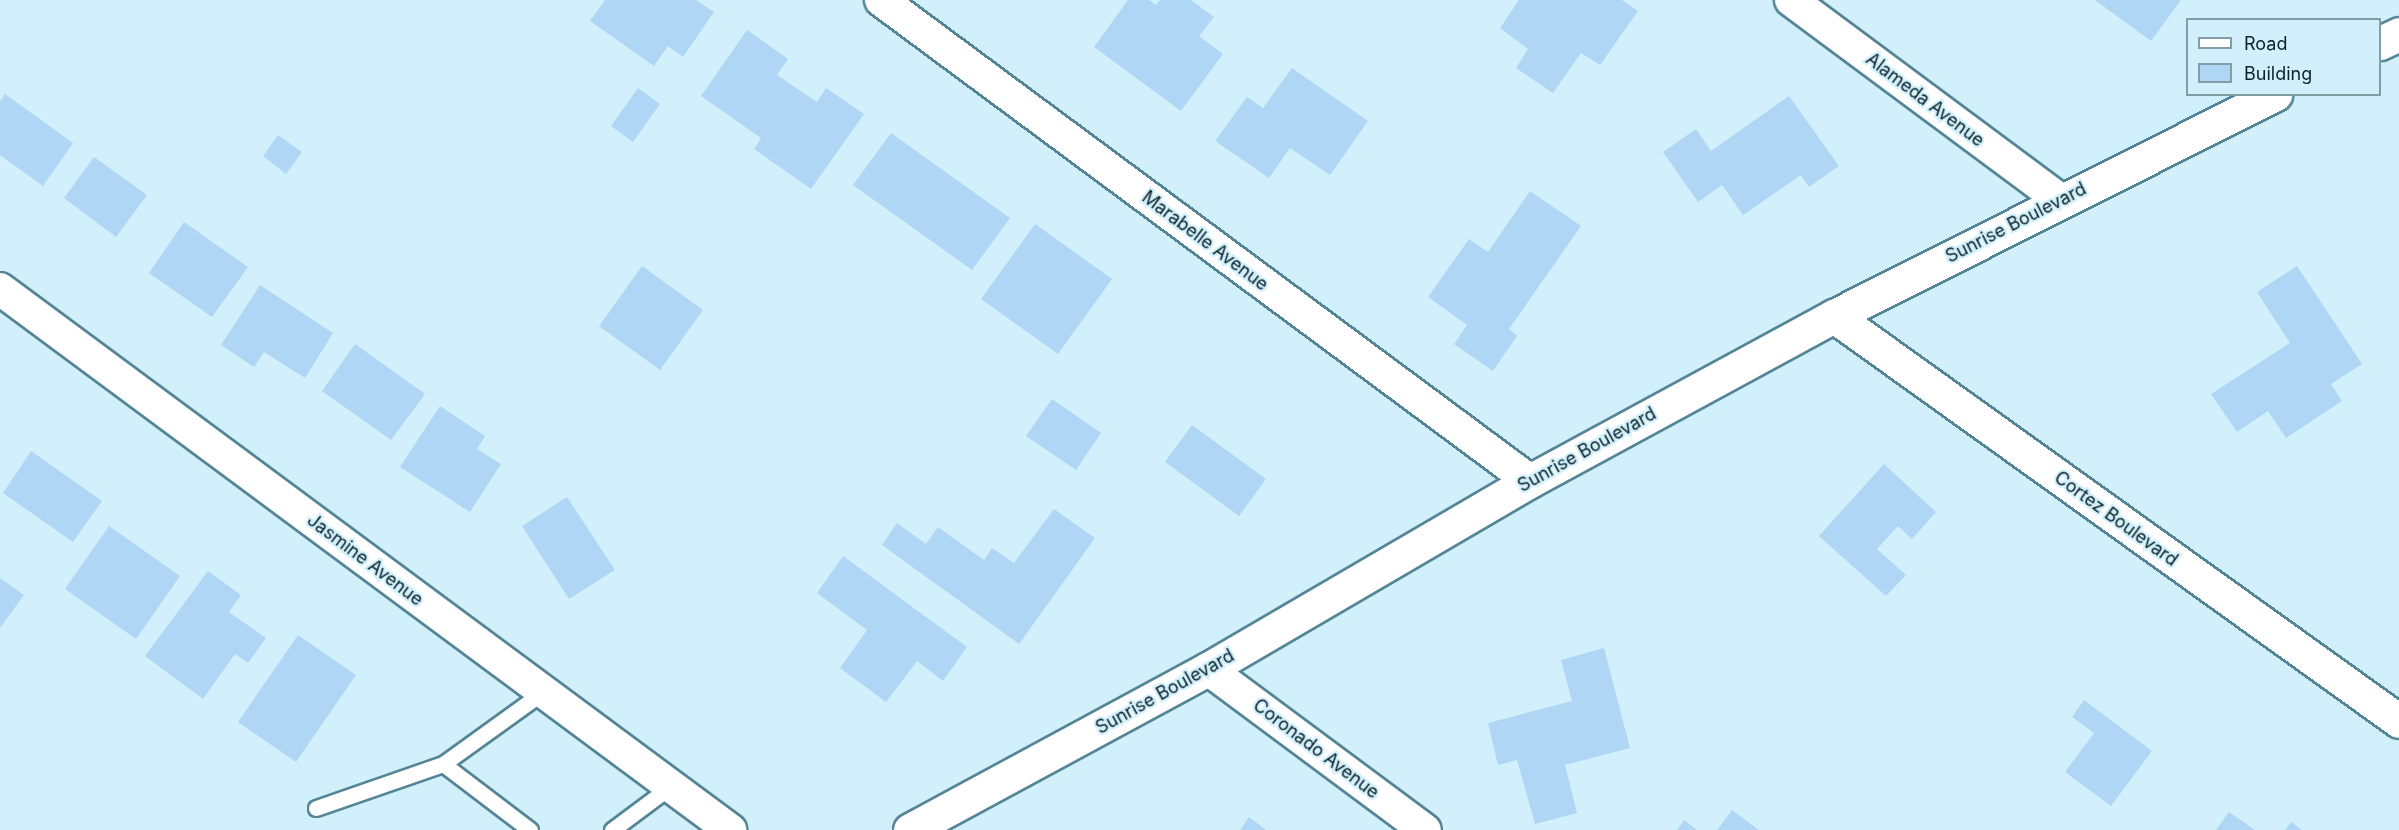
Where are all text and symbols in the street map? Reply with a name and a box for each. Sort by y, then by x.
legend [2186,18,2381,96]
text: Road [2244,33,2287,54]
street label: Alameda Avenue [1862,48,1988,152]
text: Building [2244,63,2312,84]
street label: Sunrise Boulevard [1942,178,2090,268]
street label: Marabelle Avenue [1138,187,1272,295]
street label: Sunrise Boulevard [1514,403,1660,497]
street label: Cortez Boulevard [2050,467,2182,571]
street label: Jasmine Avenue [303,509,427,611]
street label: Sunrise Boulevard [1092,645,1238,739]
street label: Coronado Avenue [1249,695,1383,803]

